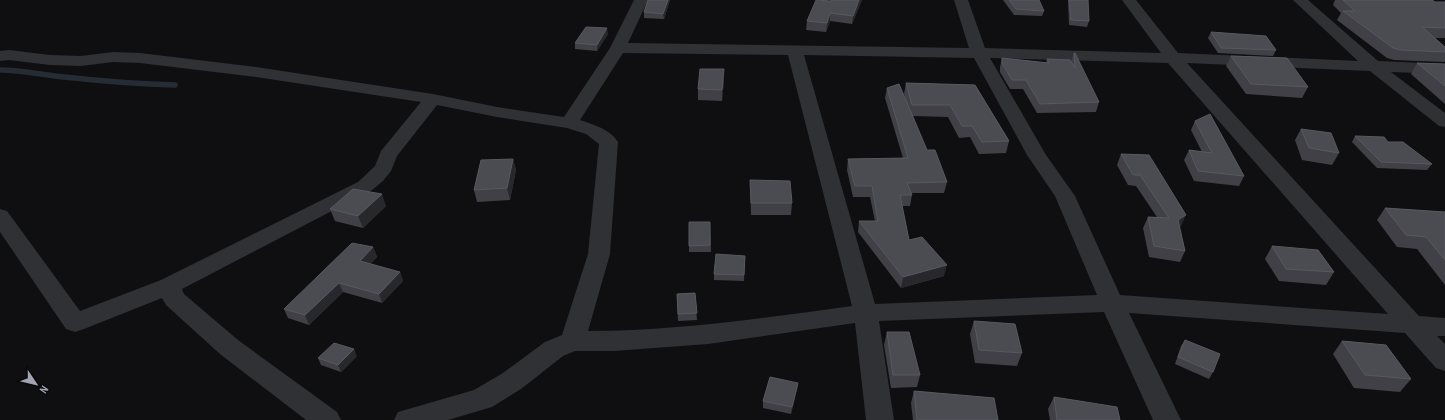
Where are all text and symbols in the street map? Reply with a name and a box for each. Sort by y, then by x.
north arrow [16,364,56,404]
text: N [37,383,52,396]

